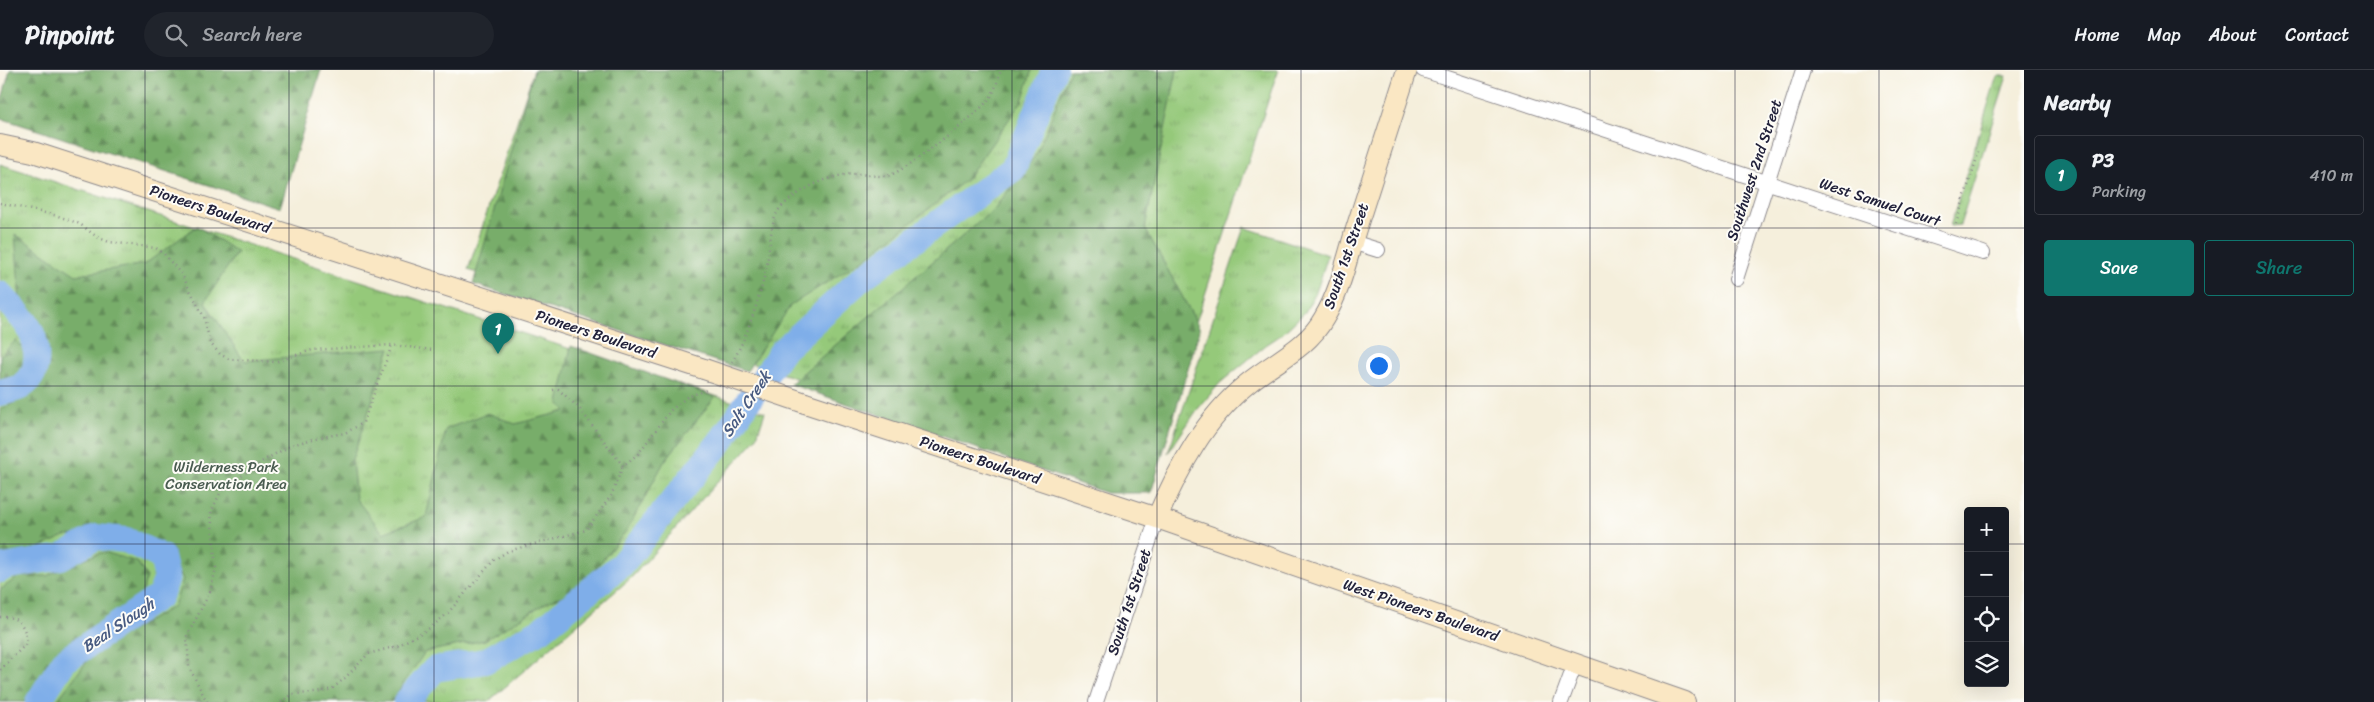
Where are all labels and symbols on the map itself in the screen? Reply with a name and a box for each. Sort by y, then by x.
street label: Southwest 2nd Street [1719,96,1789,244]
street label: West Samuel Court [1816,170,1945,234]
street label: Pioneers Boulevard [146,177,275,241]
street label: South 1st Street [1316,199,1376,312]
street label: Pioneers Boulevard [532,302,661,366]
pin: 1 [482,313,514,354]
your location [1366,353,1392,379]
water label: Salt Creek [713,363,780,443]
street label: Pioneers Boulevard [916,428,1045,492]
park label: Wilderness Park Conservation Area [165,454,287,497]
street label: South 1st Street [1100,545,1159,659]
street label: West Pioneers Boulevard [1340,571,1503,649]
water label: Beal Slough [76,589,162,660]

